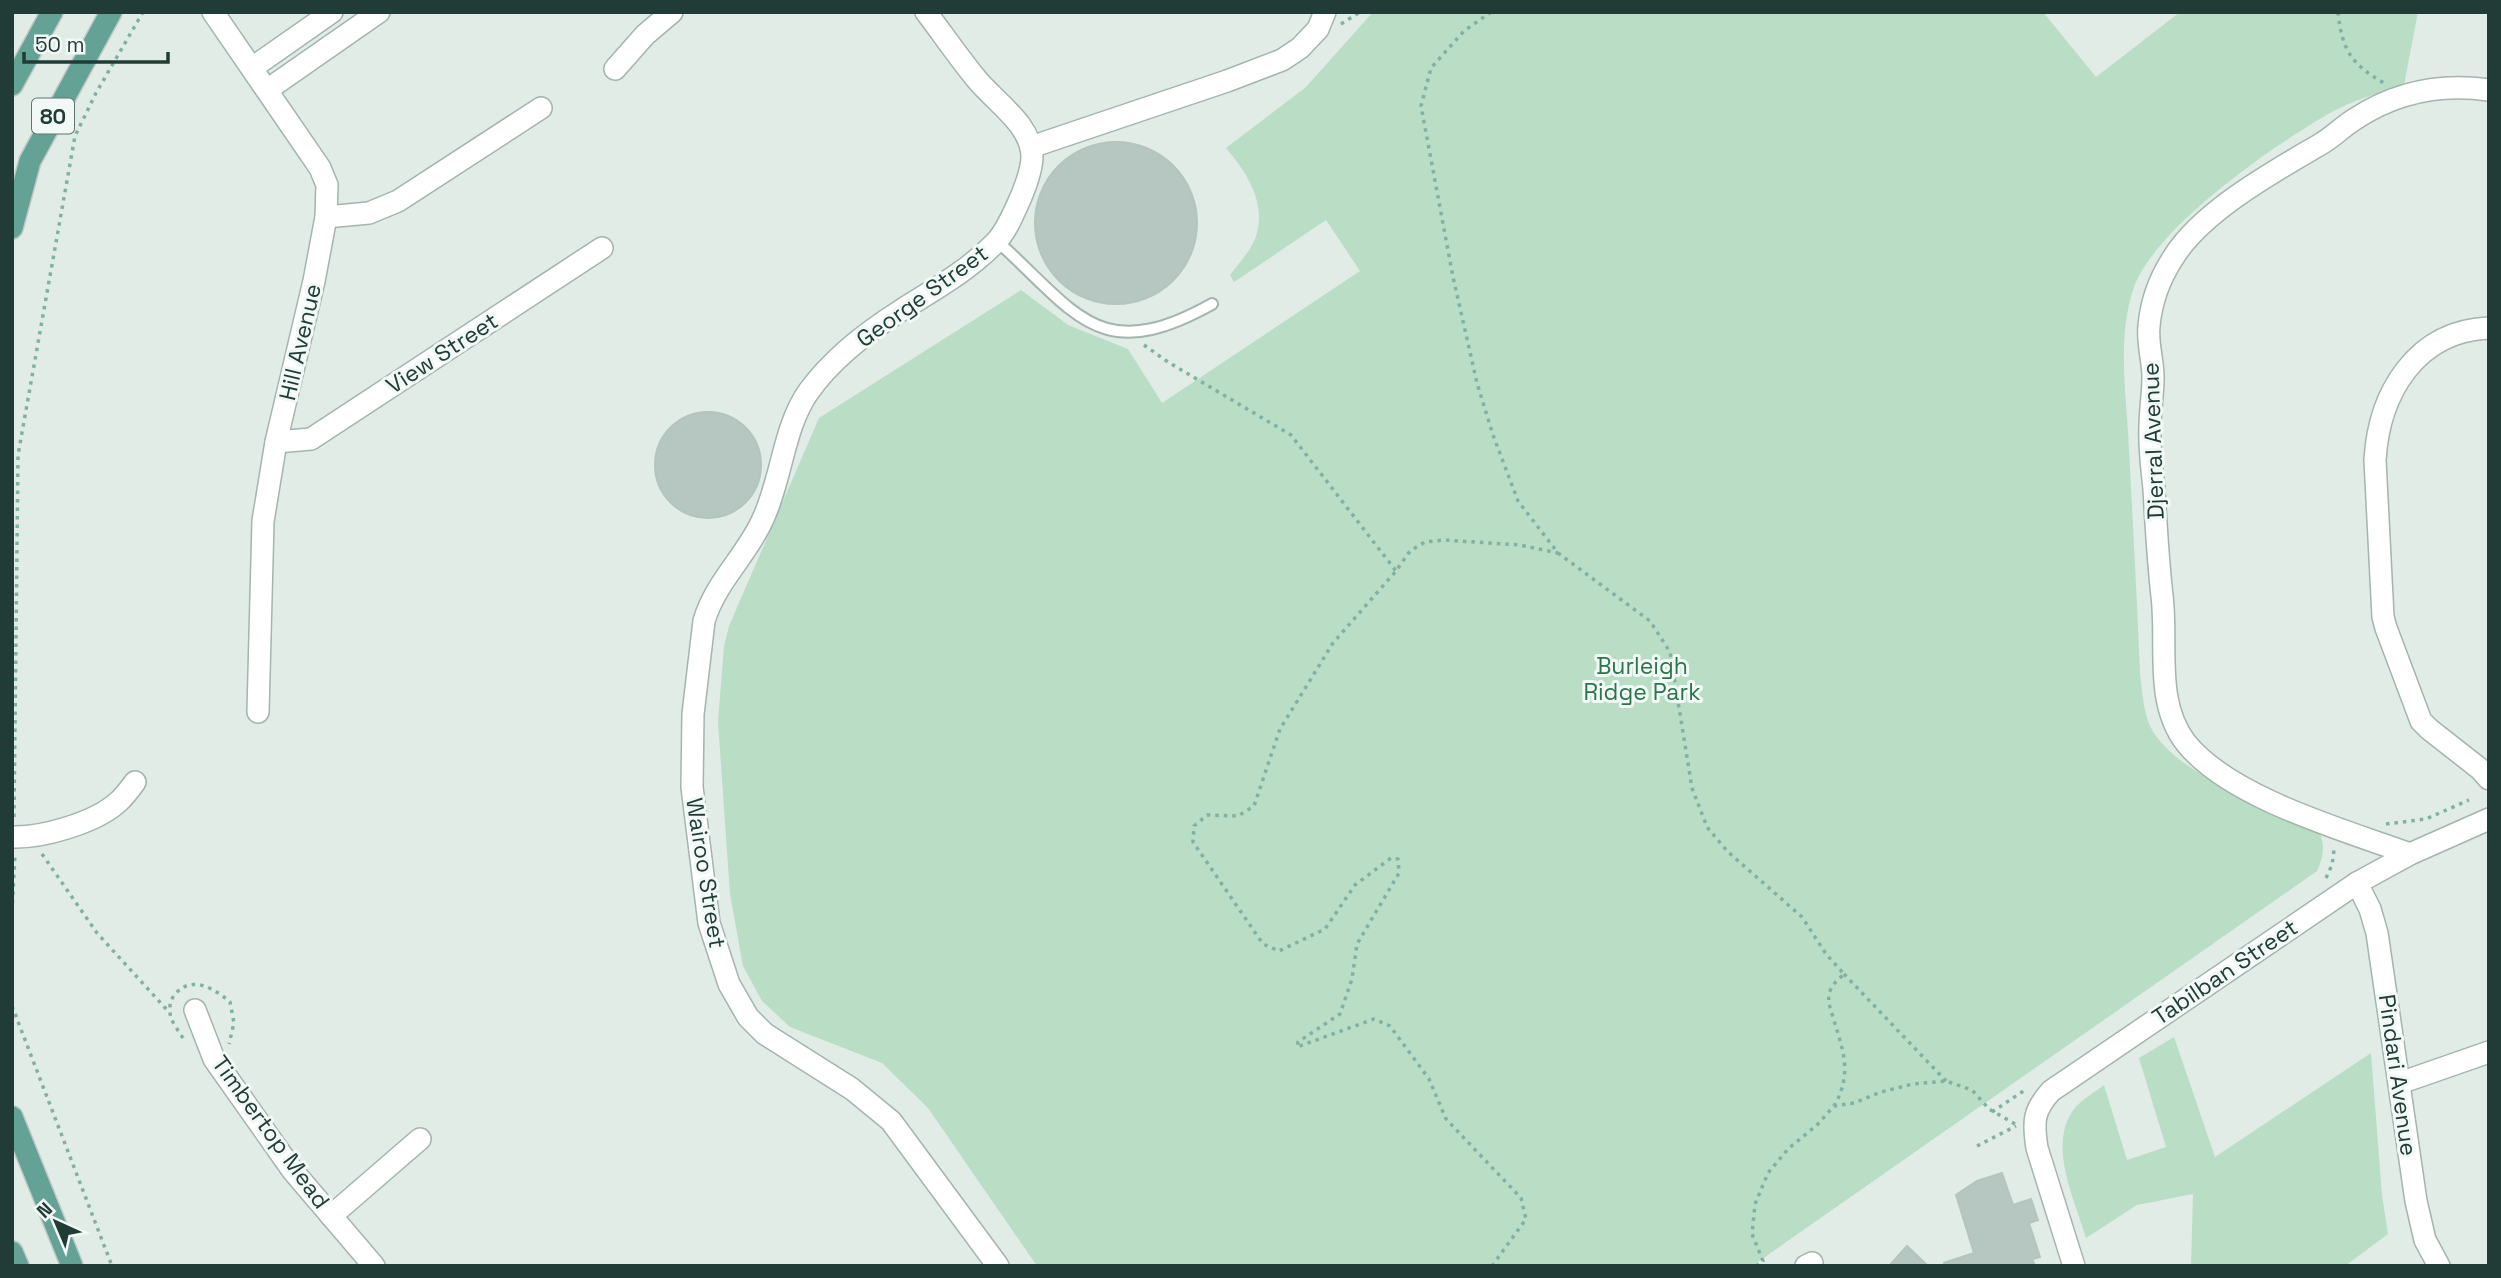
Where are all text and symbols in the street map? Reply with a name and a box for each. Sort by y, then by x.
scale bar [24,21,168,65]
text: 50 m [35,31,85,58]
road number: 80 [32,99,74,134]
street label: George Street [850,238,994,354]
street label: Hill Avenue [272,281,328,403]
street label: View Street [380,306,504,400]
street label: Djerral Avenue [2135,362,2171,520]
park label: Burleigh Ridge Park [1583,651,1701,707]
street label: Wairoo Street [679,796,733,950]
street label: Tabilban Street [2146,912,2304,1032]
street label: Pindari Avenue [2372,992,2424,1158]
street label: Timbertop Mead [205,1049,337,1215]
north arrow [21,1187,91,1257]
text: N [31,1197,58,1224]

